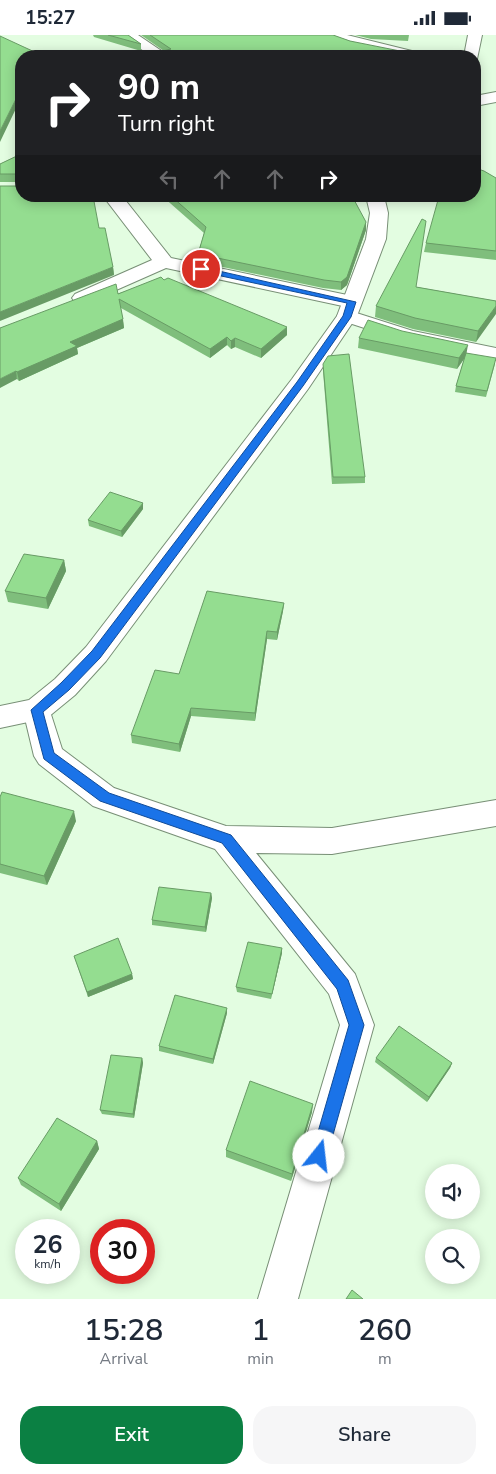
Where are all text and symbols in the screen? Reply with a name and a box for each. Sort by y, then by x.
text: 15:27 [25,5,75,31]
text: 90 m [118,64,200,111]
icon: right [35,70,100,135]
text: Turn right [118,109,214,139]
icon: left [155,165,183,193]
icon: ahead [208,165,236,193]
icon: ahead [261,165,289,193]
icon: right [314,165,342,193]
pin [180,248,222,290]
icon: arrive [187,255,215,283]
position arrow [292,1129,344,1181]
map controls [425,1164,480,1284]
button: sound [425,1164,480,1219]
speed limit sign: 30 [90,1219,155,1284]
text: 26 [32,1228,63,1262]
button: search [425,1229,480,1284]
text: km/h [34,1256,61,1272]
text: 15:28 [84,1310,163,1351]
text: 1 [252,1310,270,1351]
text: 260 [358,1310,412,1351]
text: Arrival [100,1348,148,1370]
text: min [247,1348,274,1370]
text: m [378,1348,392,1370]
button: Exit [20,1406,243,1464]
button: Share [253,1406,476,1464]

